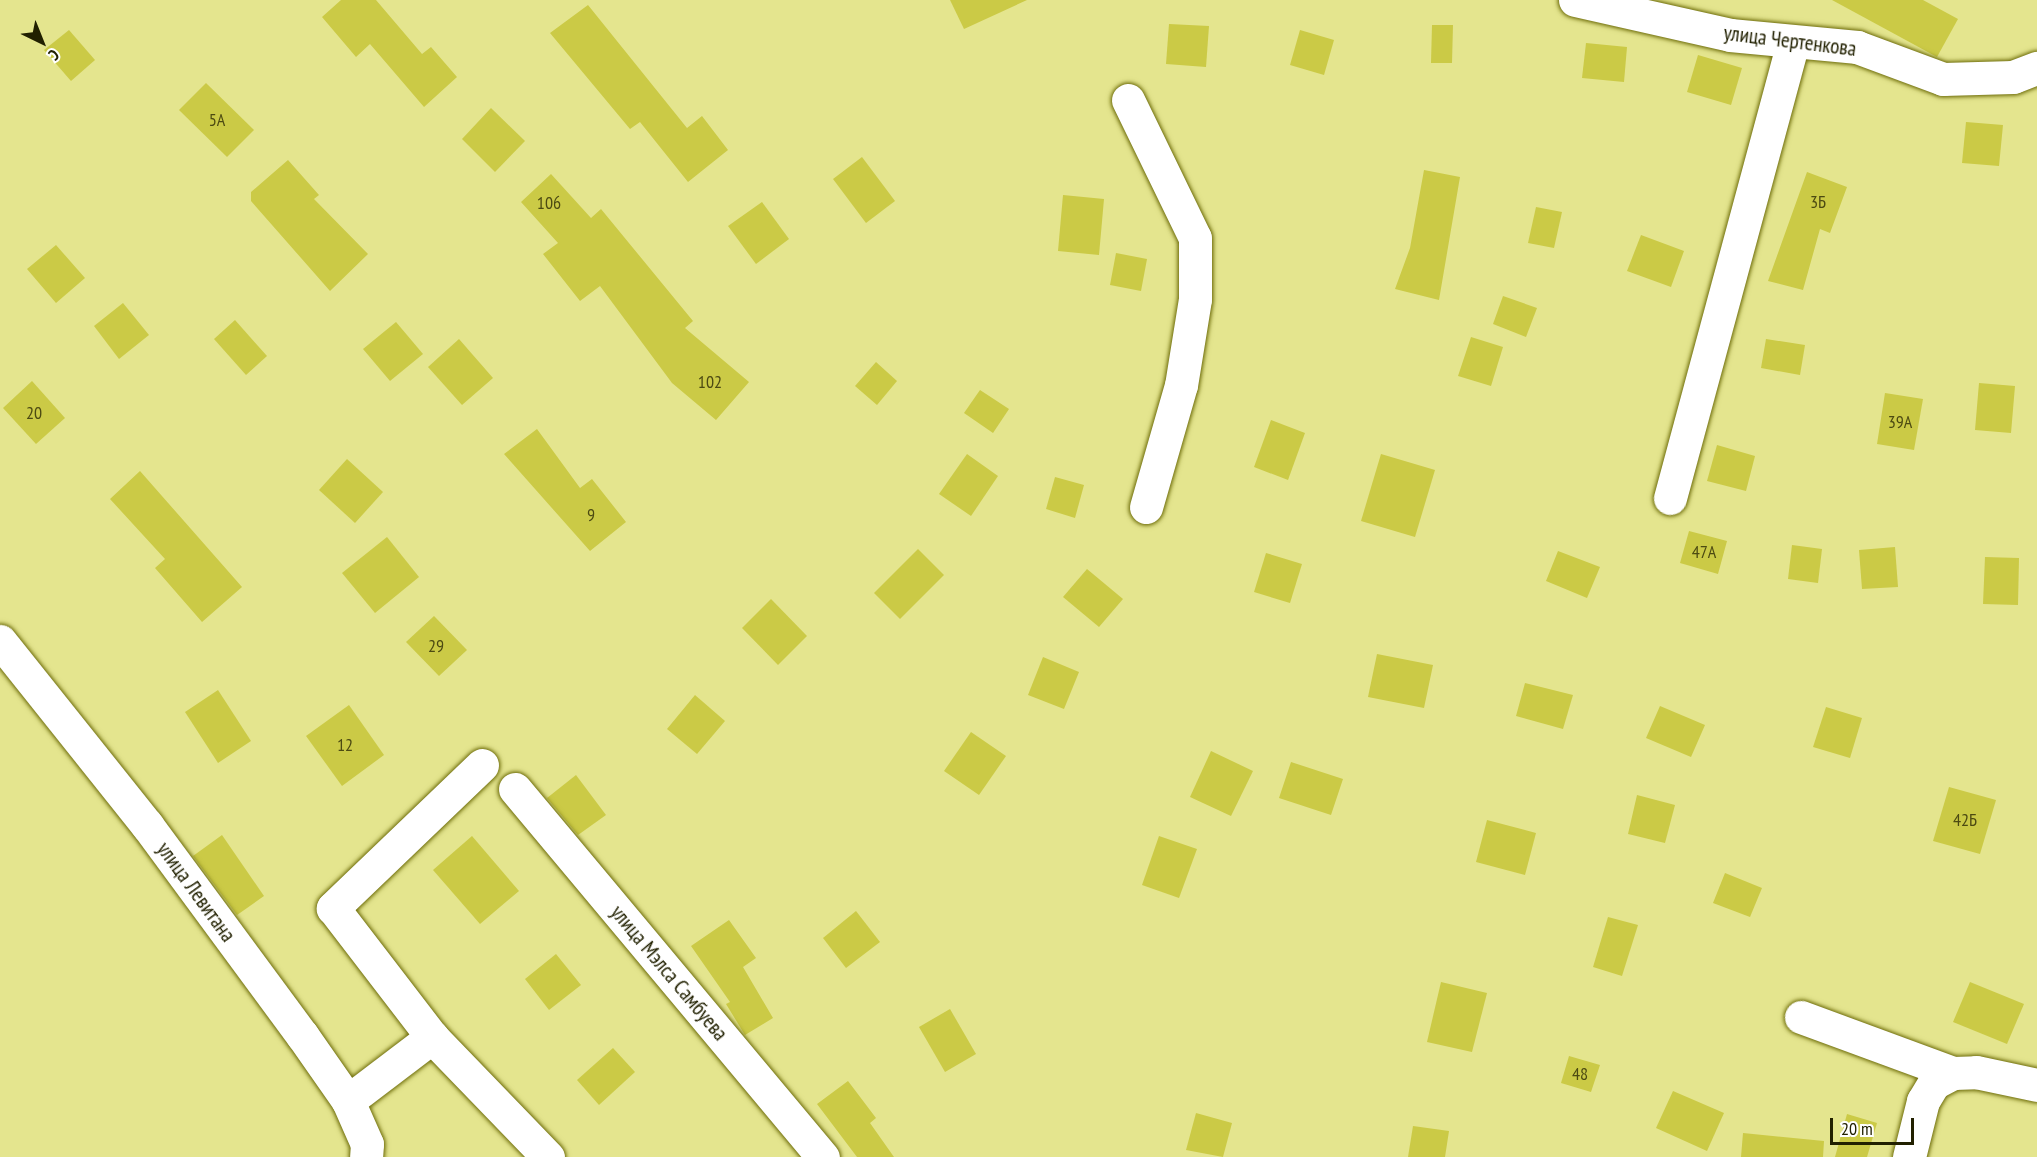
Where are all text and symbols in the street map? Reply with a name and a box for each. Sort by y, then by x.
north arrow [12,12,72,72]
street label: улица Чертенкова [1722,20,1858,62]
text: С [45,45,64,65]
house number: 5А [209,109,225,131]
house number: 3Б [1810,191,1826,213]
house number: 106 [537,192,561,214]
house number: 102 [698,371,722,393]
house number: 20 [26,402,42,424]
house number: 39А [1888,411,1912,433]
house number: 9 [587,504,595,526]
house number: 47А [1692,541,1716,563]
house number: 29 [428,635,444,657]
house number: 12 [337,734,353,756]
house number: 42Б [1953,809,1977,831]
street label: улица Левитана [151,837,241,947]
street label: улица Мэлса Самбуева [605,900,733,1046]
house number: 48 [1572,1063,1588,1085]
scale bar [1833,1106,1917,1144]
text: 20 m [1841,1117,1873,1140]

